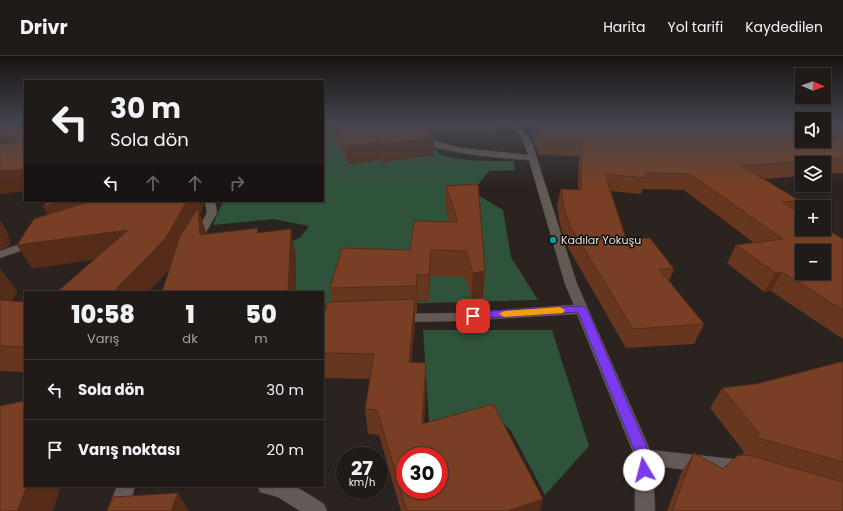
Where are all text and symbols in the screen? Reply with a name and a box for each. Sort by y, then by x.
text: Drivr [20,14,68,41]
text: Harita [603,17,646,37]
text: Yol tarifi [668,17,723,37]
text: Kaydedilen [745,17,823,37]
north arrow [795,68,831,104]
map controls [795,68,831,280]
text: 30 m [110,89,181,128]
icon: left [44,96,96,148]
button: sound [795,112,831,148]
text: Sola dön [110,127,189,152]
button: layers [795,156,831,192]
icon: left [100,172,122,194]
icon: ahead [142,172,164,194]
icon: ahead [184,172,206,194]
icon: right [226,172,248,194]
button: + [795,200,831,236]
place label: Kadılar Yokuşu [561,232,641,248]
marker: Kadılar Yokuşu [548,235,558,245]
button: − [795,244,831,280]
text: 10:58 [71,298,135,331]
text: 1 [185,298,195,331]
text: 50 [245,298,277,331]
pin [456,299,490,333]
icon: arrive [462,305,484,327]
text: Varış [87,329,119,348]
text: dk [182,329,198,348]
text: m [254,329,268,348]
icon: left [44,379,66,401]
text: Sola dön [78,379,144,400]
text: 30 m [266,379,304,400]
icon: arrive [44,439,66,461]
text: Varış noktası [78,439,180,460]
text: 20 m [266,439,304,460]
speed limit sign: 30 [396,447,448,499]
position arrow [623,449,665,491]
text: 27 [351,454,373,482]
text: km/h [349,475,375,490]

